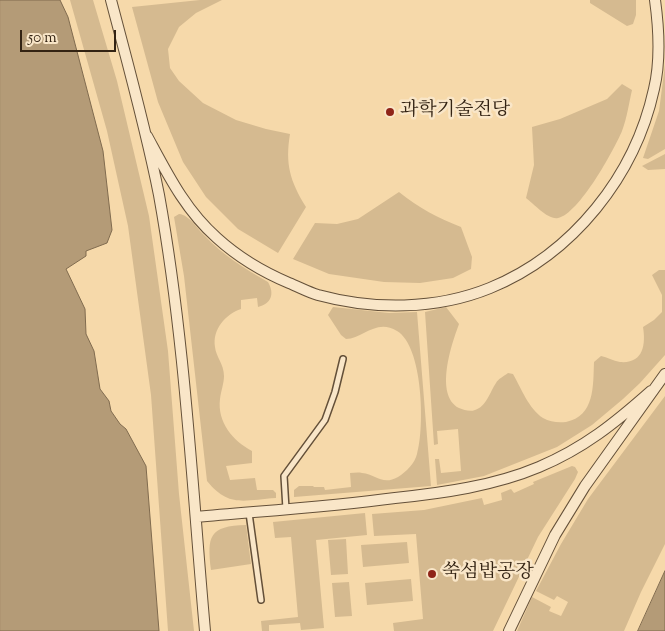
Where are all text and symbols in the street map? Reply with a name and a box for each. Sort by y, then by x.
scale bar [22,20,119,52]
text: 50 m [28,28,57,49]
place label: 과학기술전당 [400,101,510,123]
marker: 과학기술전당 [384,106,396,118]
place label: 쑥섬밥공장 [442,563,534,585]
marker: 쑥섬밥공장 [426,568,438,580]

